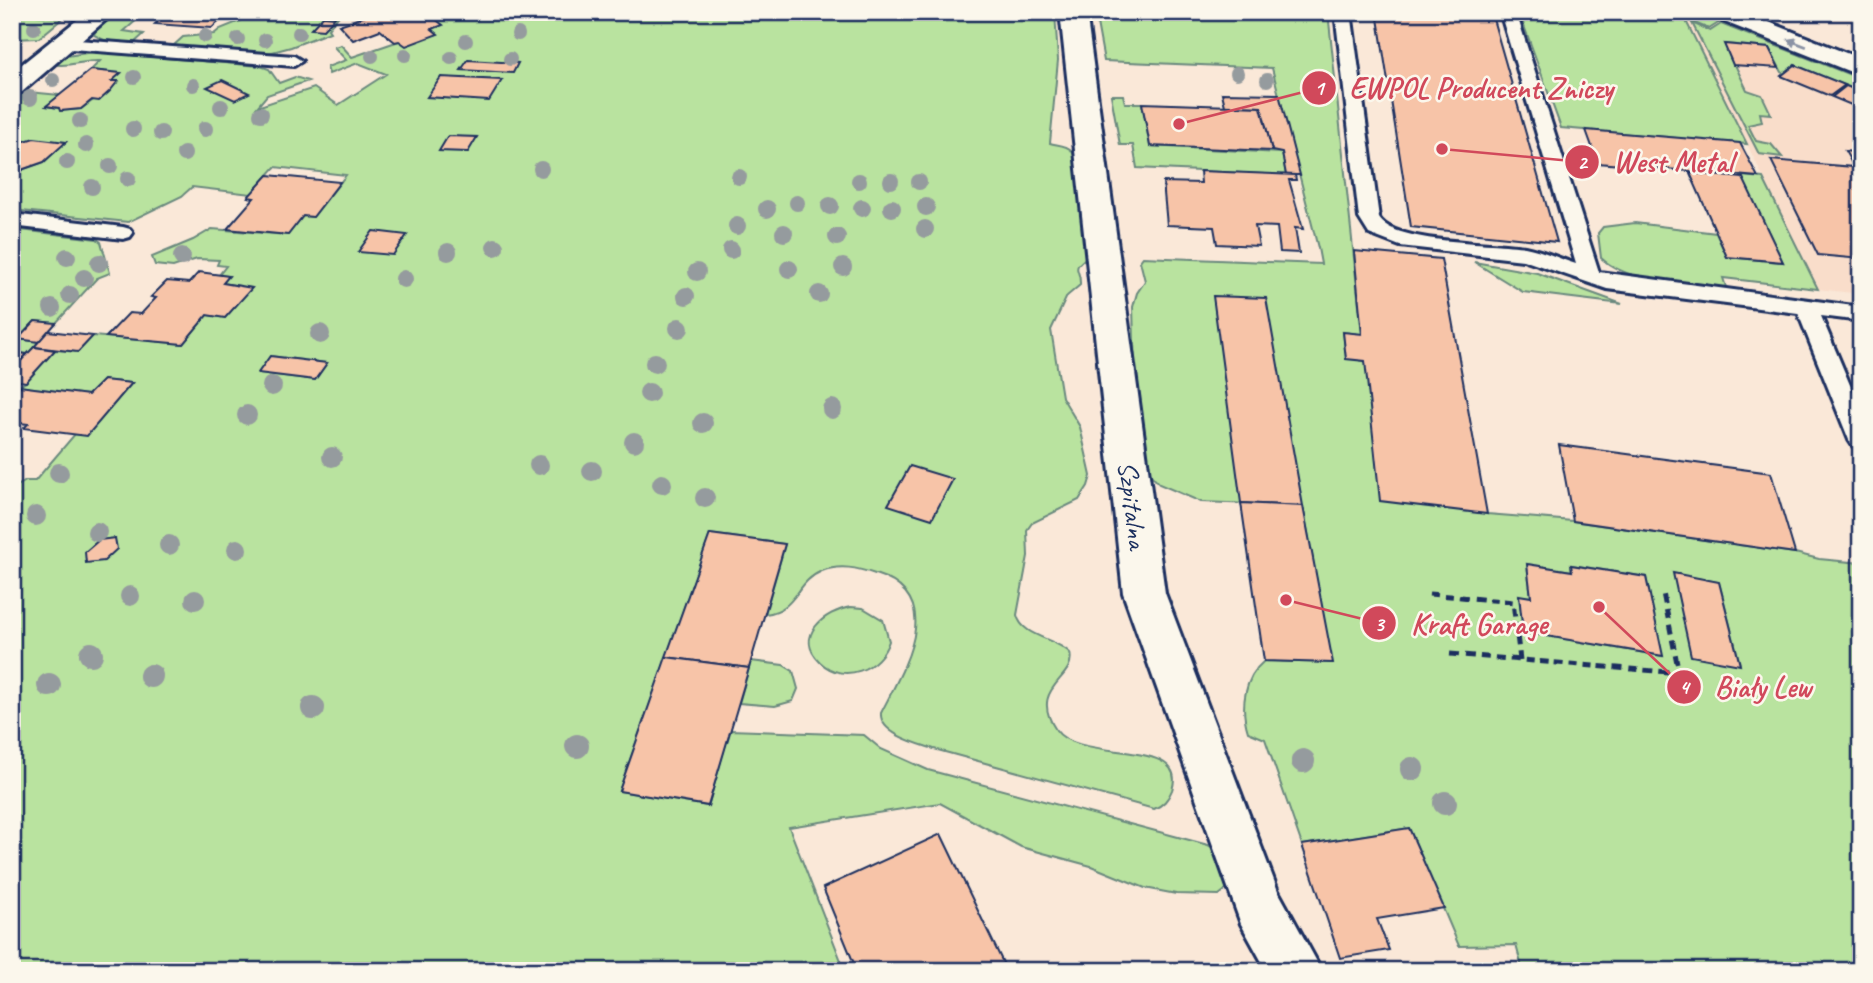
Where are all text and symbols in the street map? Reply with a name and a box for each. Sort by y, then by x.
one-way arrow [1787,38,1808,49]
callout: EWPOL Producent Zniczy [1301,62,1626,113]
text: EWPOL Producent Zniczy [1349,69,1615,107]
text: 1 [1314,75,1326,101]
callout: West Metal [1564,136,1747,187]
text: West Metal [1613,143,1738,181]
text: 2 [1577,149,1589,175]
street label: Szpitalna [1110,459,1156,553]
callout: Kraft Garage [1362,598,1561,649]
text: Kraft Garage [1411,605,1550,643]
text: 3 [1374,611,1386,637]
callout: Biały Lew [1666,661,1826,712]
text: Biały Lew [1715,668,1814,706]
text: 4 [1679,674,1691,700]

